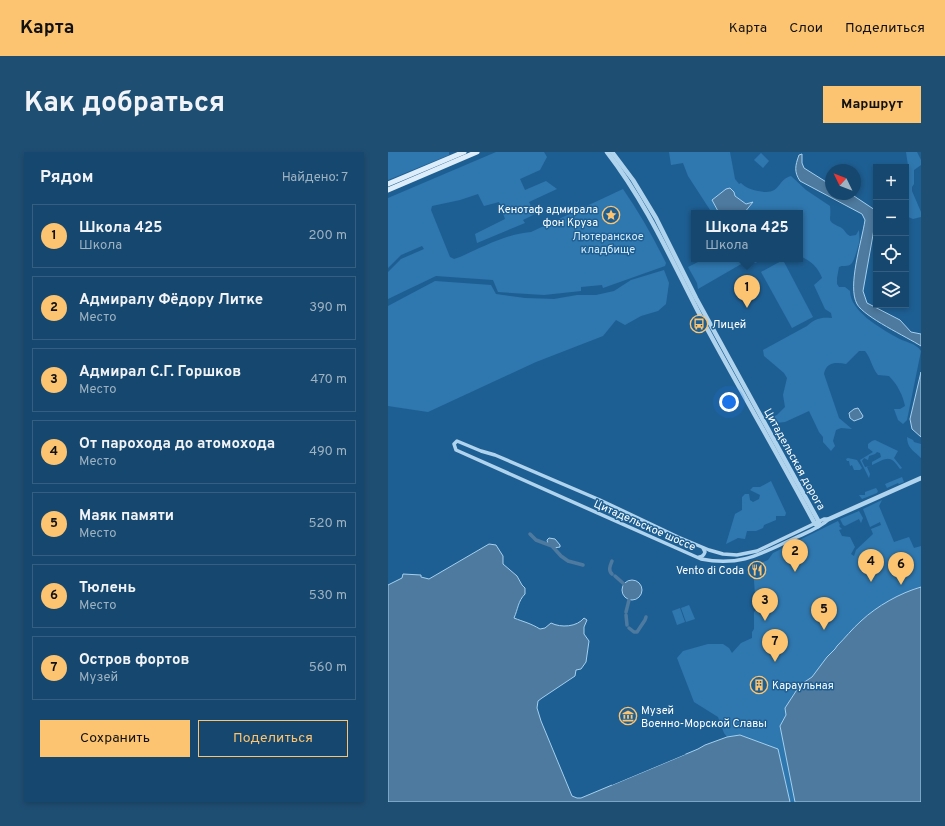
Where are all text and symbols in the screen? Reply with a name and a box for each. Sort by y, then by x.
text: Карта [20,16,74,40]
text: Карта [729,20,767,37]
text: Слои [789,20,823,37]
text: Поделиться [845,20,925,37]
text: Как добраться [24,86,225,122]
button: Маршрут [823,86,921,123]
north arrow [825,164,861,200]
map controls [873,164,909,308]
button: + [873,164,909,200]
text: Рядом [40,167,93,189]
text: Найдено: 7 [282,170,348,186]
button: − [873,200,909,236]
place label: Кенотаф адмирала фон Круза [498,203,598,230]
place icon: Кенотаф адмирала фон Круза [601,205,621,225]
popup [691,210,803,262]
text: Школа 425 [79,219,162,238]
text: Школа 425 [705,219,789,238]
text: 1 [51,228,57,244]
text: 200 m [308,228,347,244]
park label: Лютеранское кладбище [572,230,644,257]
button: locate [873,236,909,272]
text: Школа [79,238,122,254]
text: Школа [705,238,748,254]
button: layers [873,272,909,308]
pin: 1 [734,275,760,308]
text: Адмиралу Фёдору Литке [79,291,263,310]
text: 2 [50,300,58,316]
text: 390 m [309,300,347,316]
text: Место [79,310,116,326]
bus stop icon: Лицей [689,314,709,334]
place label: Лицей [712,318,746,332]
text: Адмирал С.Г. Горшков [79,363,241,382]
text: 3 [50,372,58,388]
text: 470 m [310,372,347,388]
text: Место [79,382,116,398]
your location [719,392,739,412]
street label: Цитадельская дорога [760,406,828,513]
text: От парохода до атомохода [79,435,275,454]
text: 4 [50,444,58,460]
text: 490 m [309,444,347,460]
text: Место [79,454,116,470]
street label: Цитадельское шоссе [591,497,698,555]
text: Маяк памяти [79,507,174,526]
text: 5 [50,516,58,532]
text: 520 m [309,516,347,532]
text: Место [79,526,116,542]
pin: 2 [782,539,808,572]
pin: 4 [858,549,884,582]
pin: 6 [888,552,914,585]
restaurant icon: Vento di Coda [747,560,767,580]
place label: Vento di Coda [676,564,744,578]
text: Тюлень [79,579,136,598]
text: 6 [50,588,58,604]
text: 530 m [309,588,347,604]
pin: 3 [752,588,778,621]
pin: 5 [811,597,837,630]
text: Место [79,598,116,614]
pin: 7 [762,629,788,662]
text: Остров фортов [79,651,189,670]
text: 7 [51,660,57,676]
text: 560 m [309,660,347,676]
text: Музей [79,670,118,686]
building icon: Караульная [749,675,769,695]
place label: Караульная [772,679,834,693]
place label: Музей Военно-Морской Славы [641,704,767,731]
museum icon: Музей Военно-Морской Славы [618,706,638,726]
button: Сохранить [40,720,190,757]
button: Поделиться [198,720,348,757]

